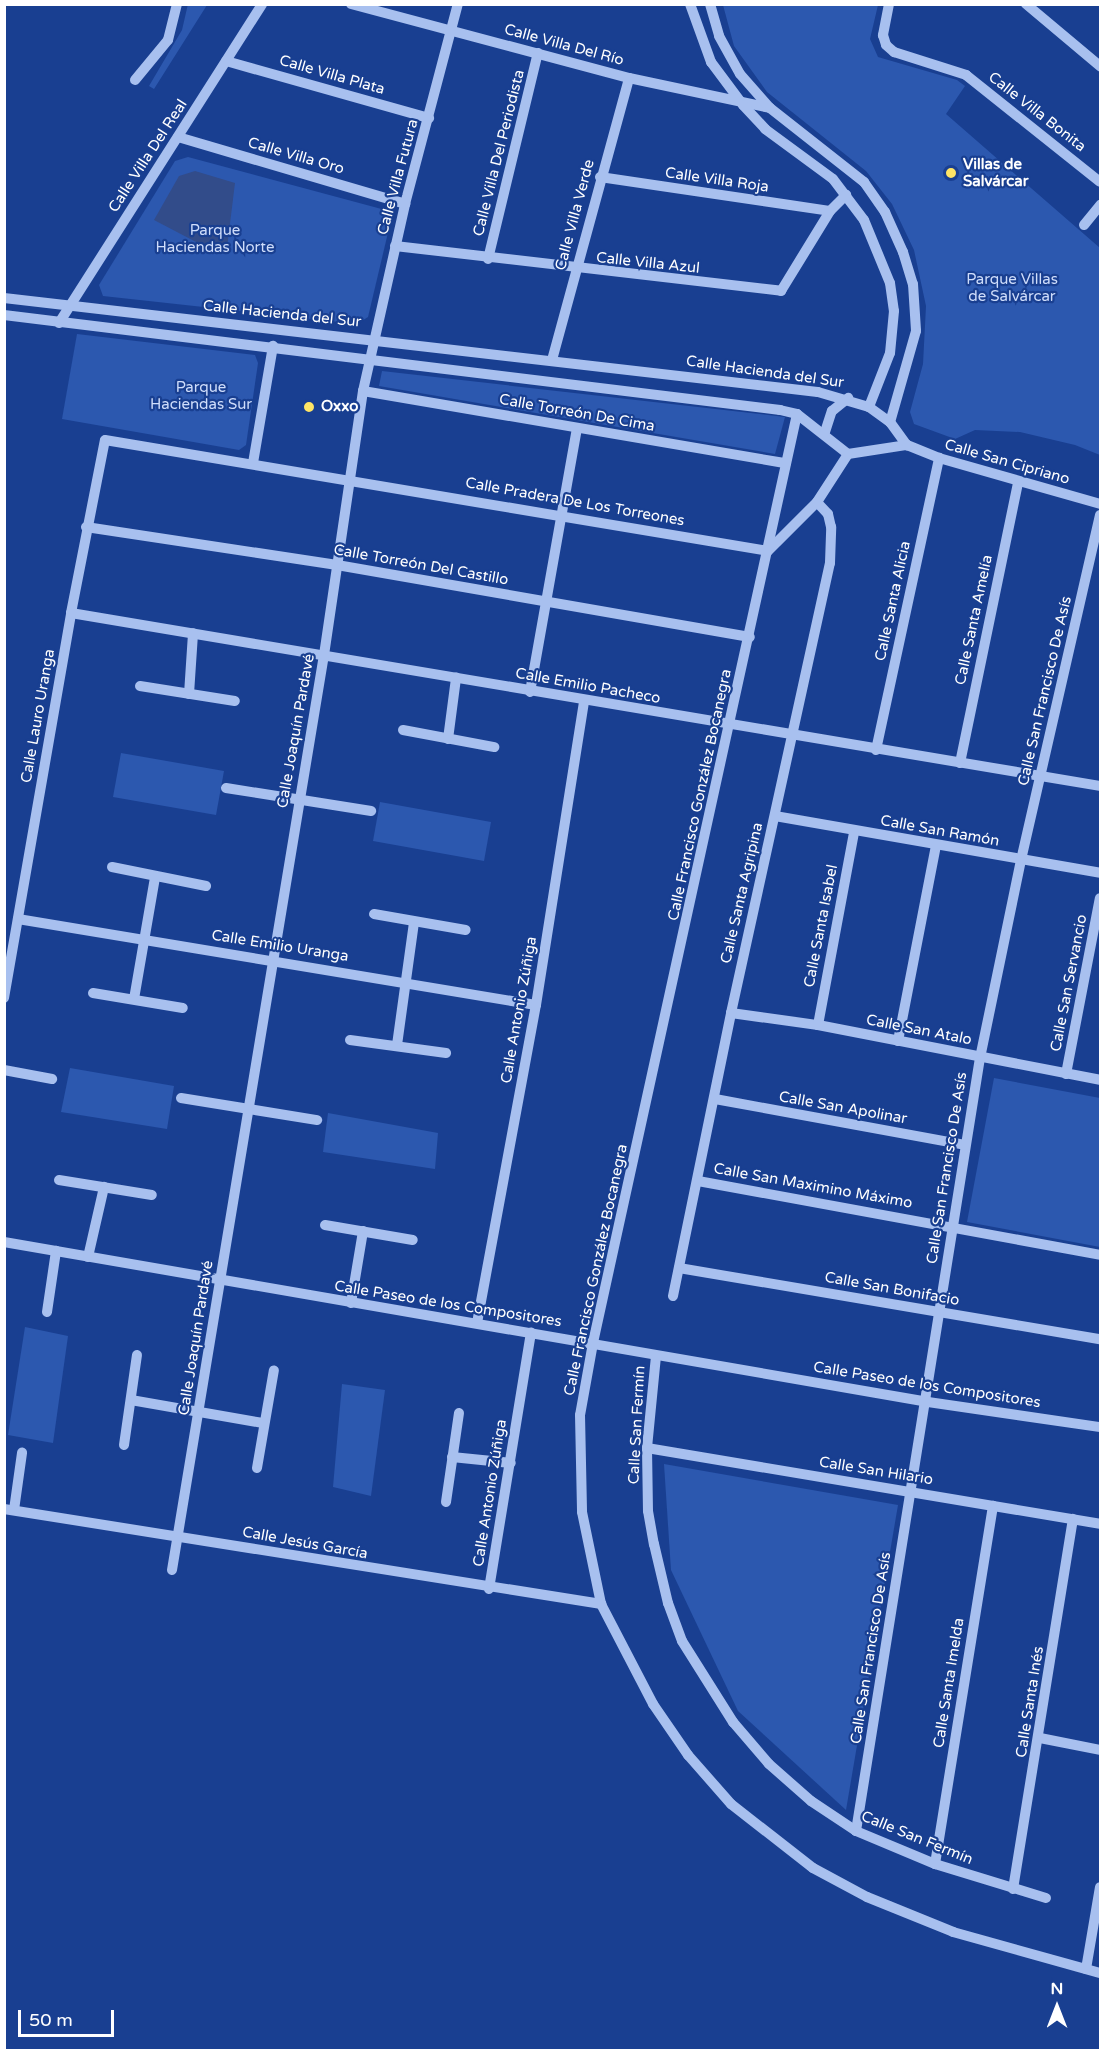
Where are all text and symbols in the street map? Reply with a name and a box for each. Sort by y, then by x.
street label: Calle Villa Del Río [502,20,626,70]
street label: Calle Villa Plata [277,51,387,99]
street label: Calle Villa Del Periodista [470,68,528,238]
street label: Calle Villa Bonita [985,68,1089,156]
street label: Calle Villa Del Real [105,96,191,216]
street label: Calle Villa Futura [374,117,422,237]
street label: Calle Villa Oro [246,134,346,178]
place label: Villas de Salvárcar [963,155,1028,190]
street label: Calle Villa Verde [552,158,598,272]
street label: Calle Villa Roja [664,164,770,196]
marker: Villas de Salvárcar [944,166,958,180]
park label: Parque Haciendas Norte [156,221,274,256]
street label: Calle Villa Azul [595,249,701,277]
park label: Parque Villas de Salvárcar [966,270,1058,305]
street label: Calle Hacienda del Sur [202,297,362,331]
street label: Calle Hacienda del Sur [685,352,845,392]
park label: Parque Haciendas Sur [150,378,252,413]
street label: Calle Torreón De Cima [498,390,656,436]
place label: Oxxo [321,398,358,416]
marker: Oxxo [302,400,316,414]
street label: Calle San Cipriano [942,436,1072,488]
street label: Calle Pradera De Los Torreones [464,474,686,530]
street label: Calle Santa Alicia [872,539,914,663]
street label: Calle Torreón Del Castillo [332,541,510,589]
street label: Calle Santa Amelía [951,553,997,687]
street label: Calle San Francisco De Asís [1014,594,1076,788]
street label: Calle Lauro Uranga [17,648,59,784]
street label: Calle Joaquín Pardavé [274,652,318,810]
street label: Calle Emilio Pacheco [514,664,662,708]
street label: Calle Francisco González Bocanegra [664,668,736,922]
street label: Calle San Ramón [879,812,1001,850]
street label: Calle Santa Agripina [717,821,767,965]
street label: Calle Santa Isabel [800,863,842,989]
street label: Calle San Servancio [1047,913,1091,1053]
street label: Calle Emilio Uranga [210,926,350,966]
street label: Calle Antonio Zúñiga [497,935,541,1085]
street label: Calle San Atalo [865,1011,973,1049]
street label: Calle San Francisco De Asís [923,1071,971,1265]
street label: Calle San Apolinar [777,1088,909,1128]
street label: Calle Francisco González Bocanegra [560,1143,632,1397]
street label: Calle San Maximino Máximo [712,1160,914,1212]
street label: Calle Joaquín Pardavé [175,1259,217,1417]
street label: Calle San Bonifacio [823,1268,961,1310]
street label: Calle Paseo de los Compositores [333,1277,563,1331]
street label: Calle Paseo de los Compositores [812,1358,1042,1412]
street label: Calle San Fermín [625,1365,649,1485]
street label: Calle Antonio Zúñiga [469,1418,511,1568]
street label: Calle San Hilario [818,1453,934,1489]
street label: Calle Jesús García [241,1523,369,1563]
street label: Calle San Francisco De Asís [847,1551,895,1745]
street label: Calle Santa Imelda [930,1617,968,1749]
street label: Calle Santa Inés [1012,1645,1048,1759]
street label: Calle San Fermín [859,1807,975,1869]
north arrow [1027,1977,1087,2037]
text: N [1051,1979,1063,1999]
scale bar [21,1998,117,2036]
text: 50 m [29,2009,73,2031]

